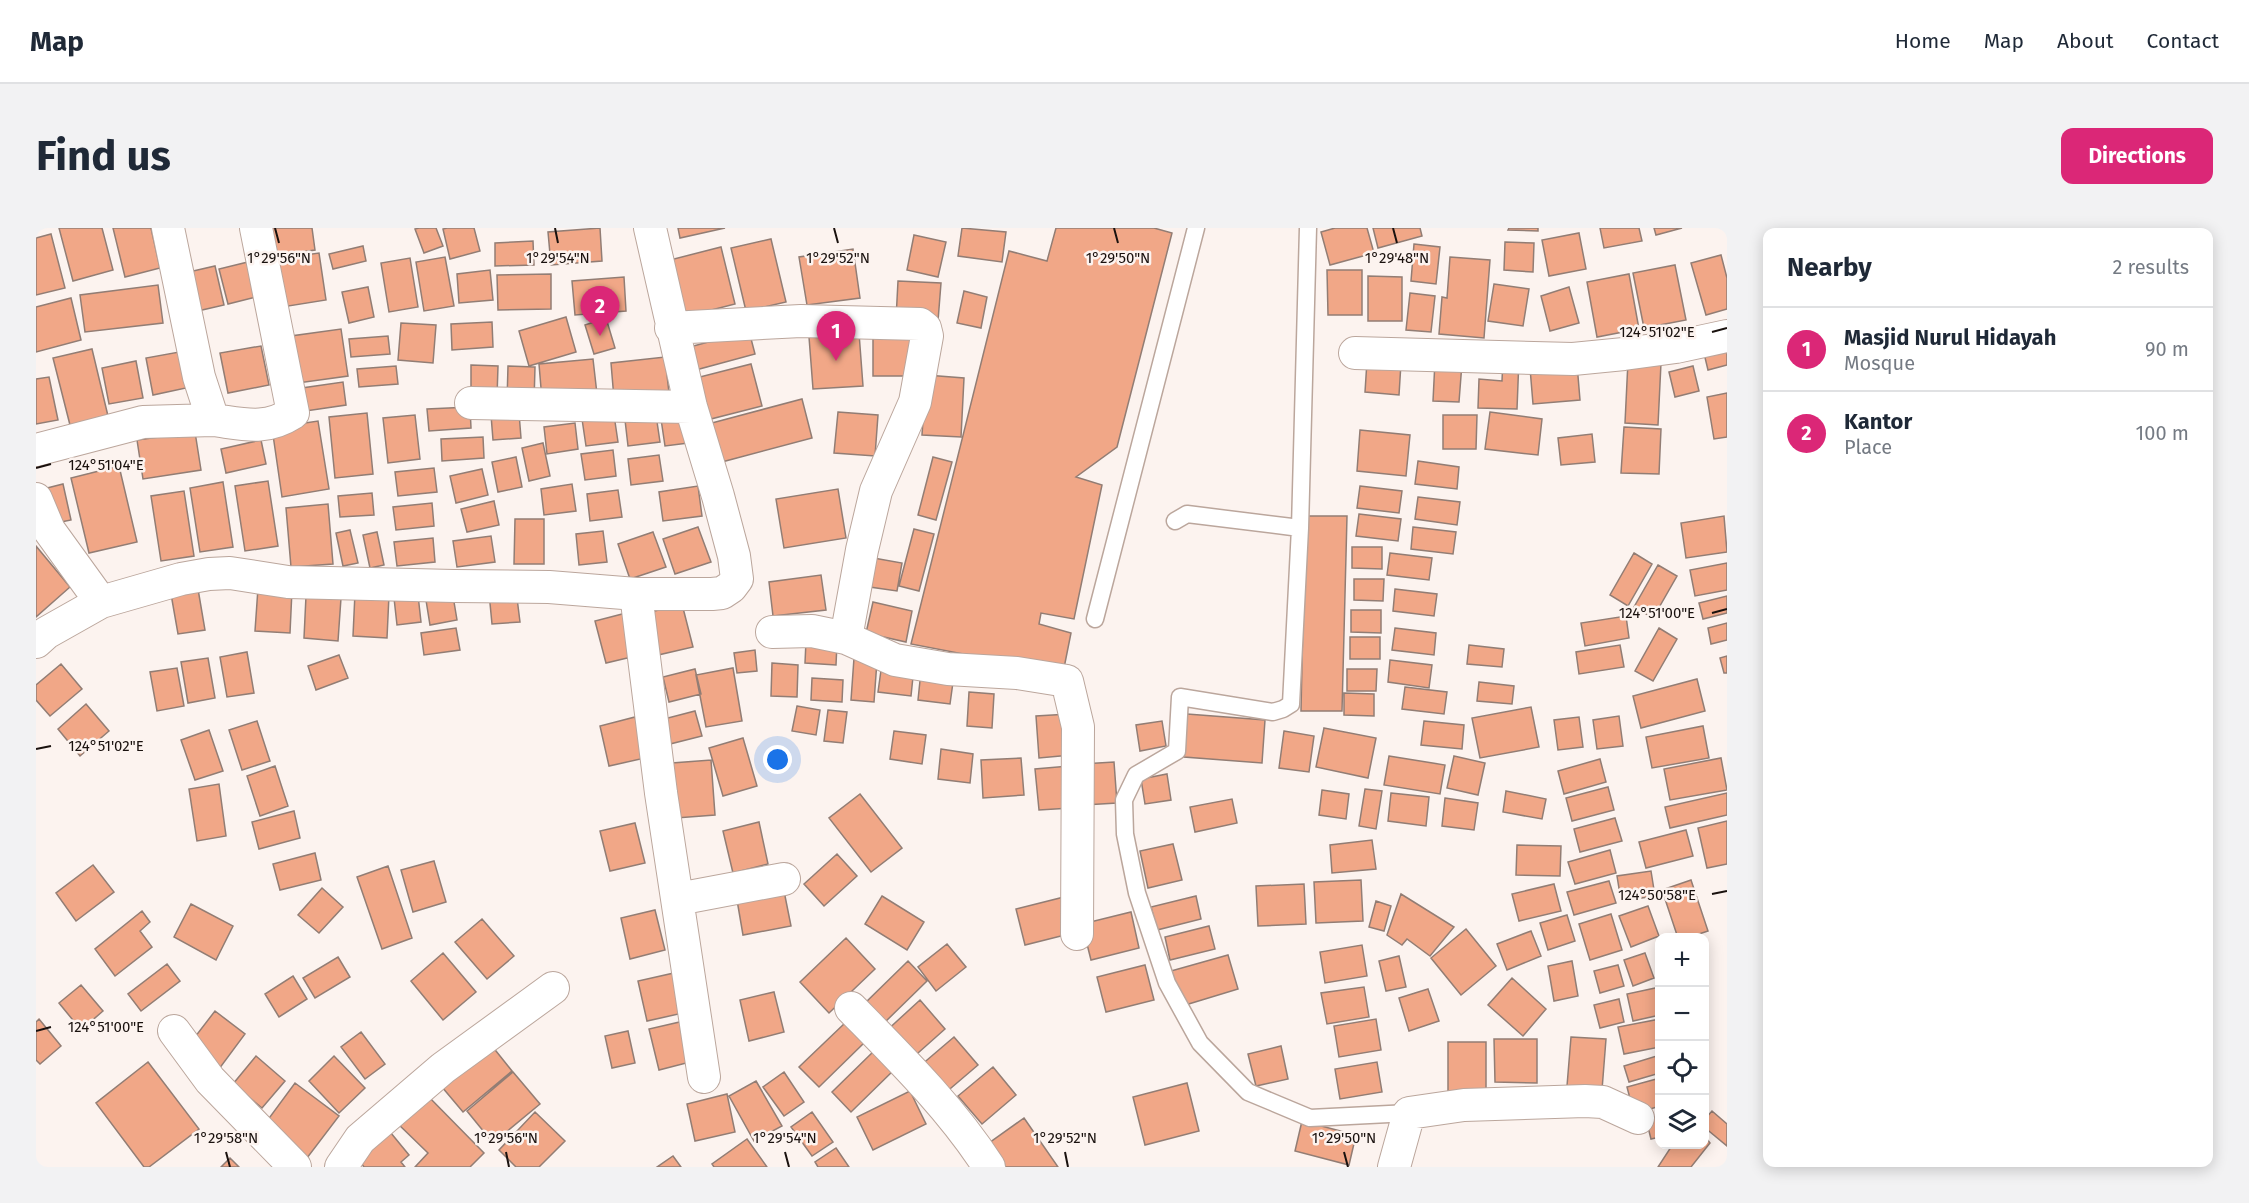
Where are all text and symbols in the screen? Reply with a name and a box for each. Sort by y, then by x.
text: Map [30,25,84,58]
text: Home [1895,28,1951,54]
text: Map [1984,28,2024,54]
text: About [2057,28,2114,54]
text: Contact [2147,28,2219,54]
button: Directions [2061,128,2213,184]
text: Find us [36,131,171,181]
text: 1°29'56"N [247,249,311,267]
text: 1°29'54"N [526,249,590,267]
text: 1°29'52"N [806,249,870,267]
text: 1°29'50"N [1086,249,1150,267]
text: 1°29'48"N [1365,249,1429,267]
text: Nearby [1787,252,1872,283]
text: 2 results [2112,255,2189,279]
pin: 2 [580,286,620,336]
pin: 1 [816,312,856,361]
text: 124°51'02"E [1619,323,1695,341]
text: Masjid Nurul Hidayah [1844,324,2056,351]
text: 1 [1802,337,1811,361]
text: 90 m [2145,337,2189,361]
text: Mosque [1844,351,1915,375]
text: Kantor [1844,408,1912,435]
text: 2 [1801,421,1812,445]
text: 100 m [2136,421,2189,445]
text: Place [1844,435,1892,459]
text: 124°51'04"E [68,456,144,474]
text: 124°51'00"E [1619,604,1695,622]
text: 124°51'02"E [68,737,144,755]
your location [763,745,792,774]
text: 124°50'58"E [1618,886,1696,904]
map controls [1655,933,1709,1149]
button: + [1655,933,1709,987]
button: − [1655,987,1709,1041]
text: 124°51'00"E [68,1018,144,1036]
button: locate [1655,1041,1709,1095]
button: layers [1655,1095,1709,1149]
text: 1°29'58"N [194,1129,258,1147]
text: 1°29'56"N [474,1129,538,1147]
text: 1°29'54"N [753,1129,817,1147]
text: 1°29'52"N [1033,1129,1097,1147]
text: 1°29'50"N [1312,1129,1376,1147]

